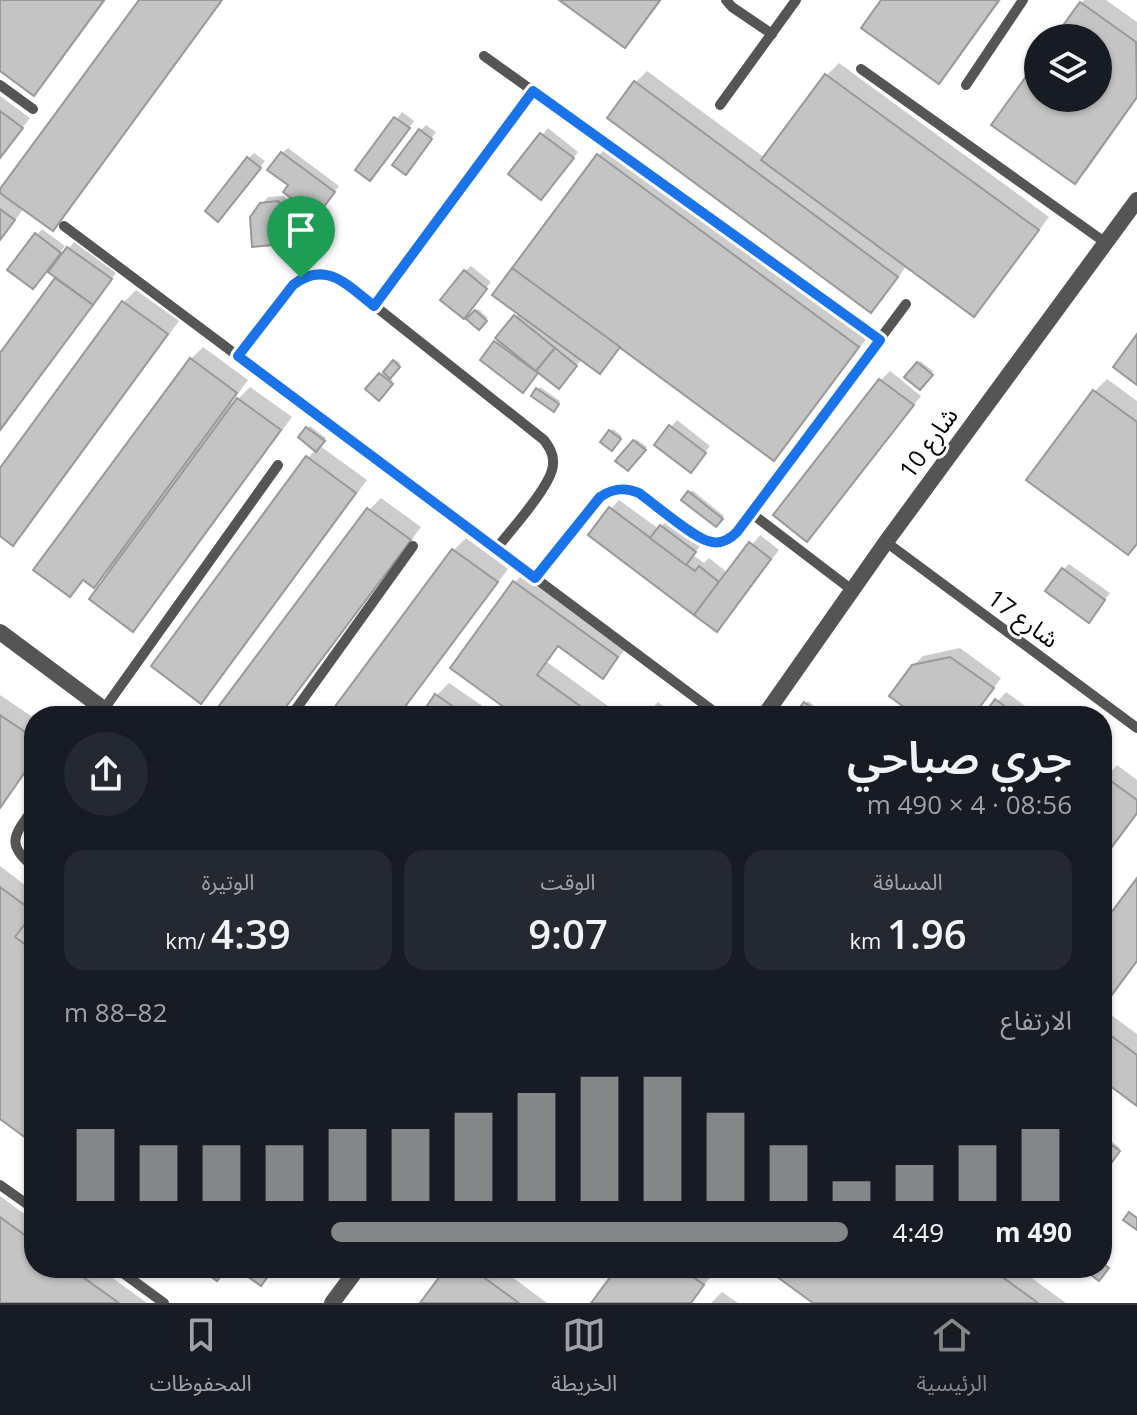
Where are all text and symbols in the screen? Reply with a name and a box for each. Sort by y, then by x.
map controls [1024,24,1112,112]
button: layers [1024,24,1112,112]
pin [267,196,335,278]
icon: arrive [279,208,323,252]
street label: شارع 10 [891,400,966,486]
street label: شارع 17 [980,581,1066,656]
text: جري صباحي [847,726,1072,786]
button: share [64,732,148,816]
text: 08:56 · 4 × 490 m [867,786,1072,822]
text: الوتيرة [202,866,254,896]
text: الوقت [540,866,596,896]
text: المسافة [873,866,943,896]
text: 4:39 [211,906,291,961]
text: 9:07 [528,906,608,961]
text: 1.96 [887,906,967,961]
text: /km [165,925,211,955]
text: km [849,925,887,955]
text: 82–88 m [64,994,167,1030]
text: الارتفاع [1001,1002,1072,1038]
text: 4:49 [893,1214,944,1250]
text: 490 m [995,1214,1072,1250]
tab: المحفوظات [150,1313,252,1407]
tab: الخريطة [551,1313,617,1407]
tab: الرئيسية [917,1313,987,1407]

